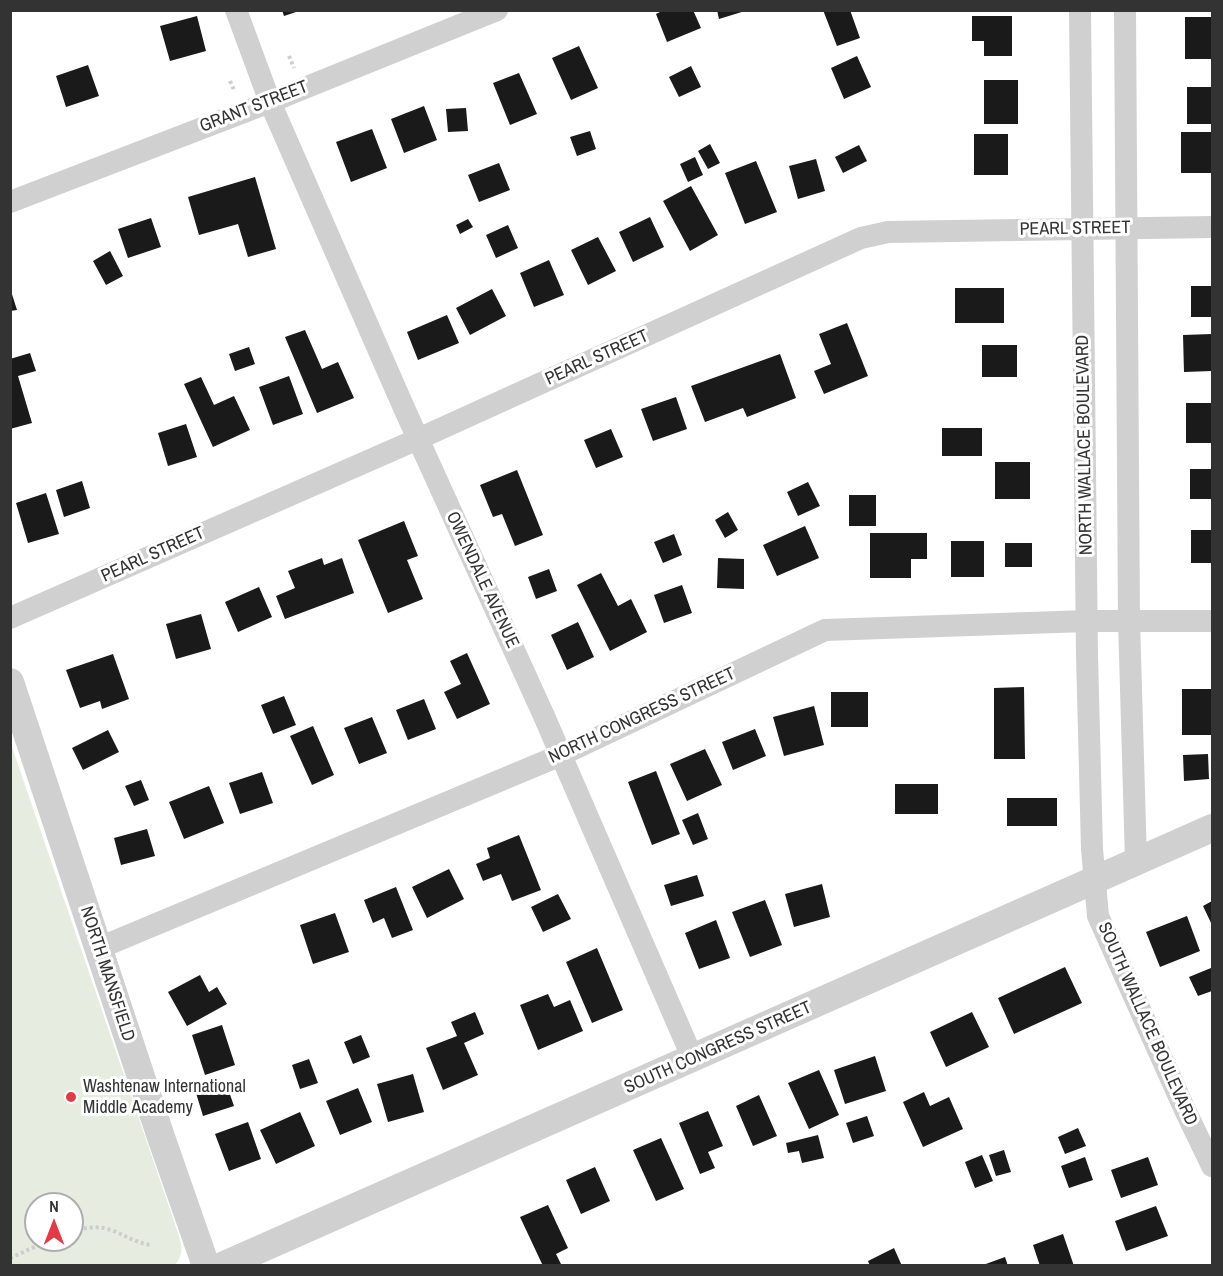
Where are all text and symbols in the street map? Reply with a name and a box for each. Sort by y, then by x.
street label: GRANT STREET [197,76,311,138]
street label: PEARL STREET [1019,217,1131,241]
street label: PEARL STREET [542,326,652,390]
street label: NORTH WALLACE BOULEVARD [1072,335,1098,555]
street label: OWENDALE AVENUE [441,508,523,652]
street label: PEARL STREET [98,523,208,587]
street label: NORTH CONGRESS STREET [545,663,739,769]
street label: NORTH MANSFIELD [75,904,139,1044]
street label: SOUTH WALLACE BOULEVARD [1092,919,1202,1129]
street label: SOUTH CONGRESS STREET [621,997,815,1099]
place label: Washtenaw International Middle Academy [83,1076,246,1118]
marker: Washtenaw International Middle Academy [64,1090,78,1104]
north arrow [24,1192,84,1252]
text: N [49,1195,59,1217]

